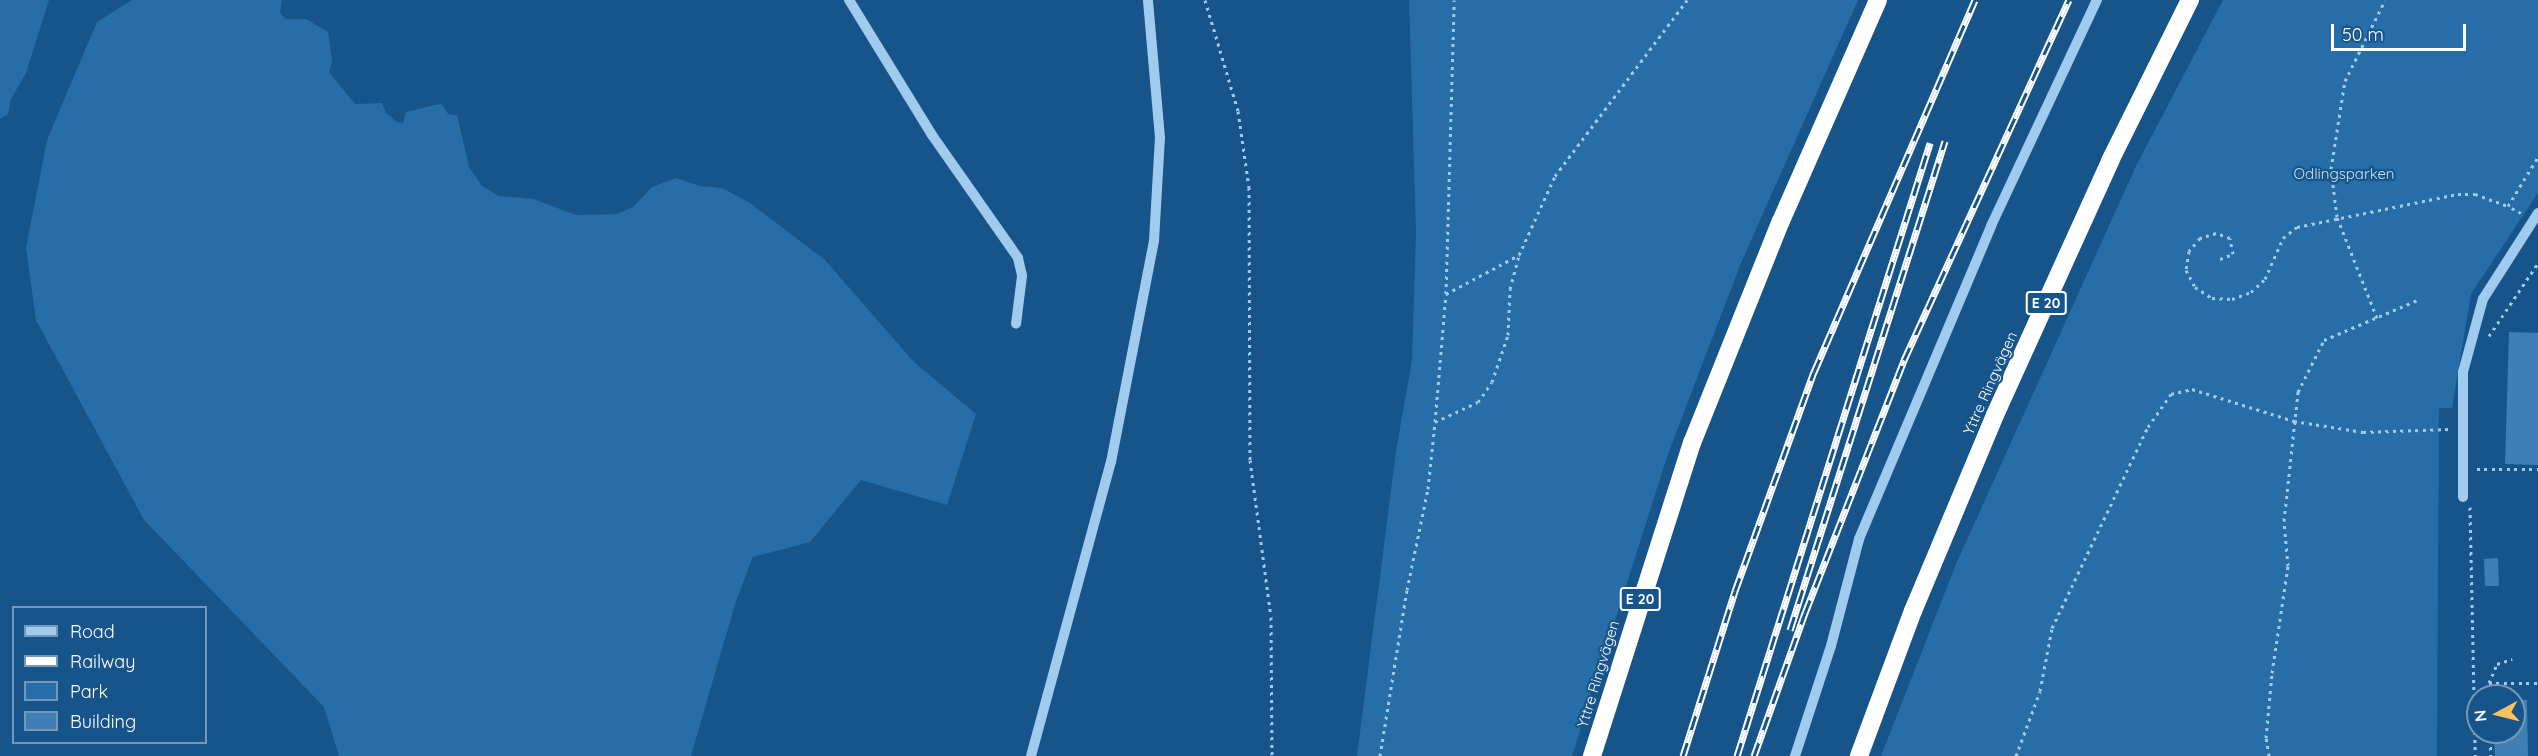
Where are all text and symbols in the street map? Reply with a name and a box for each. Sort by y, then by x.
scale bar [2334,12,2469,50]
text: 50 m [2342,23,2384,46]
park label: Odlingsparken [2293,165,2395,183]
road number: E 20 [2025,292,2067,314]
street label: Yttre Ringvägen [1959,329,2021,437]
road number: E 20 [1619,588,1661,610]
legend [12,606,207,744]
street label: Yttre Ringvägen [1573,618,1623,730]
text: Road [70,620,115,643]
text: Railway [70,650,136,673]
text: Park [70,680,108,703]
north arrow [2466,684,2526,744]
text: N [2469,709,2491,723]
text: Building [70,710,136,733]

